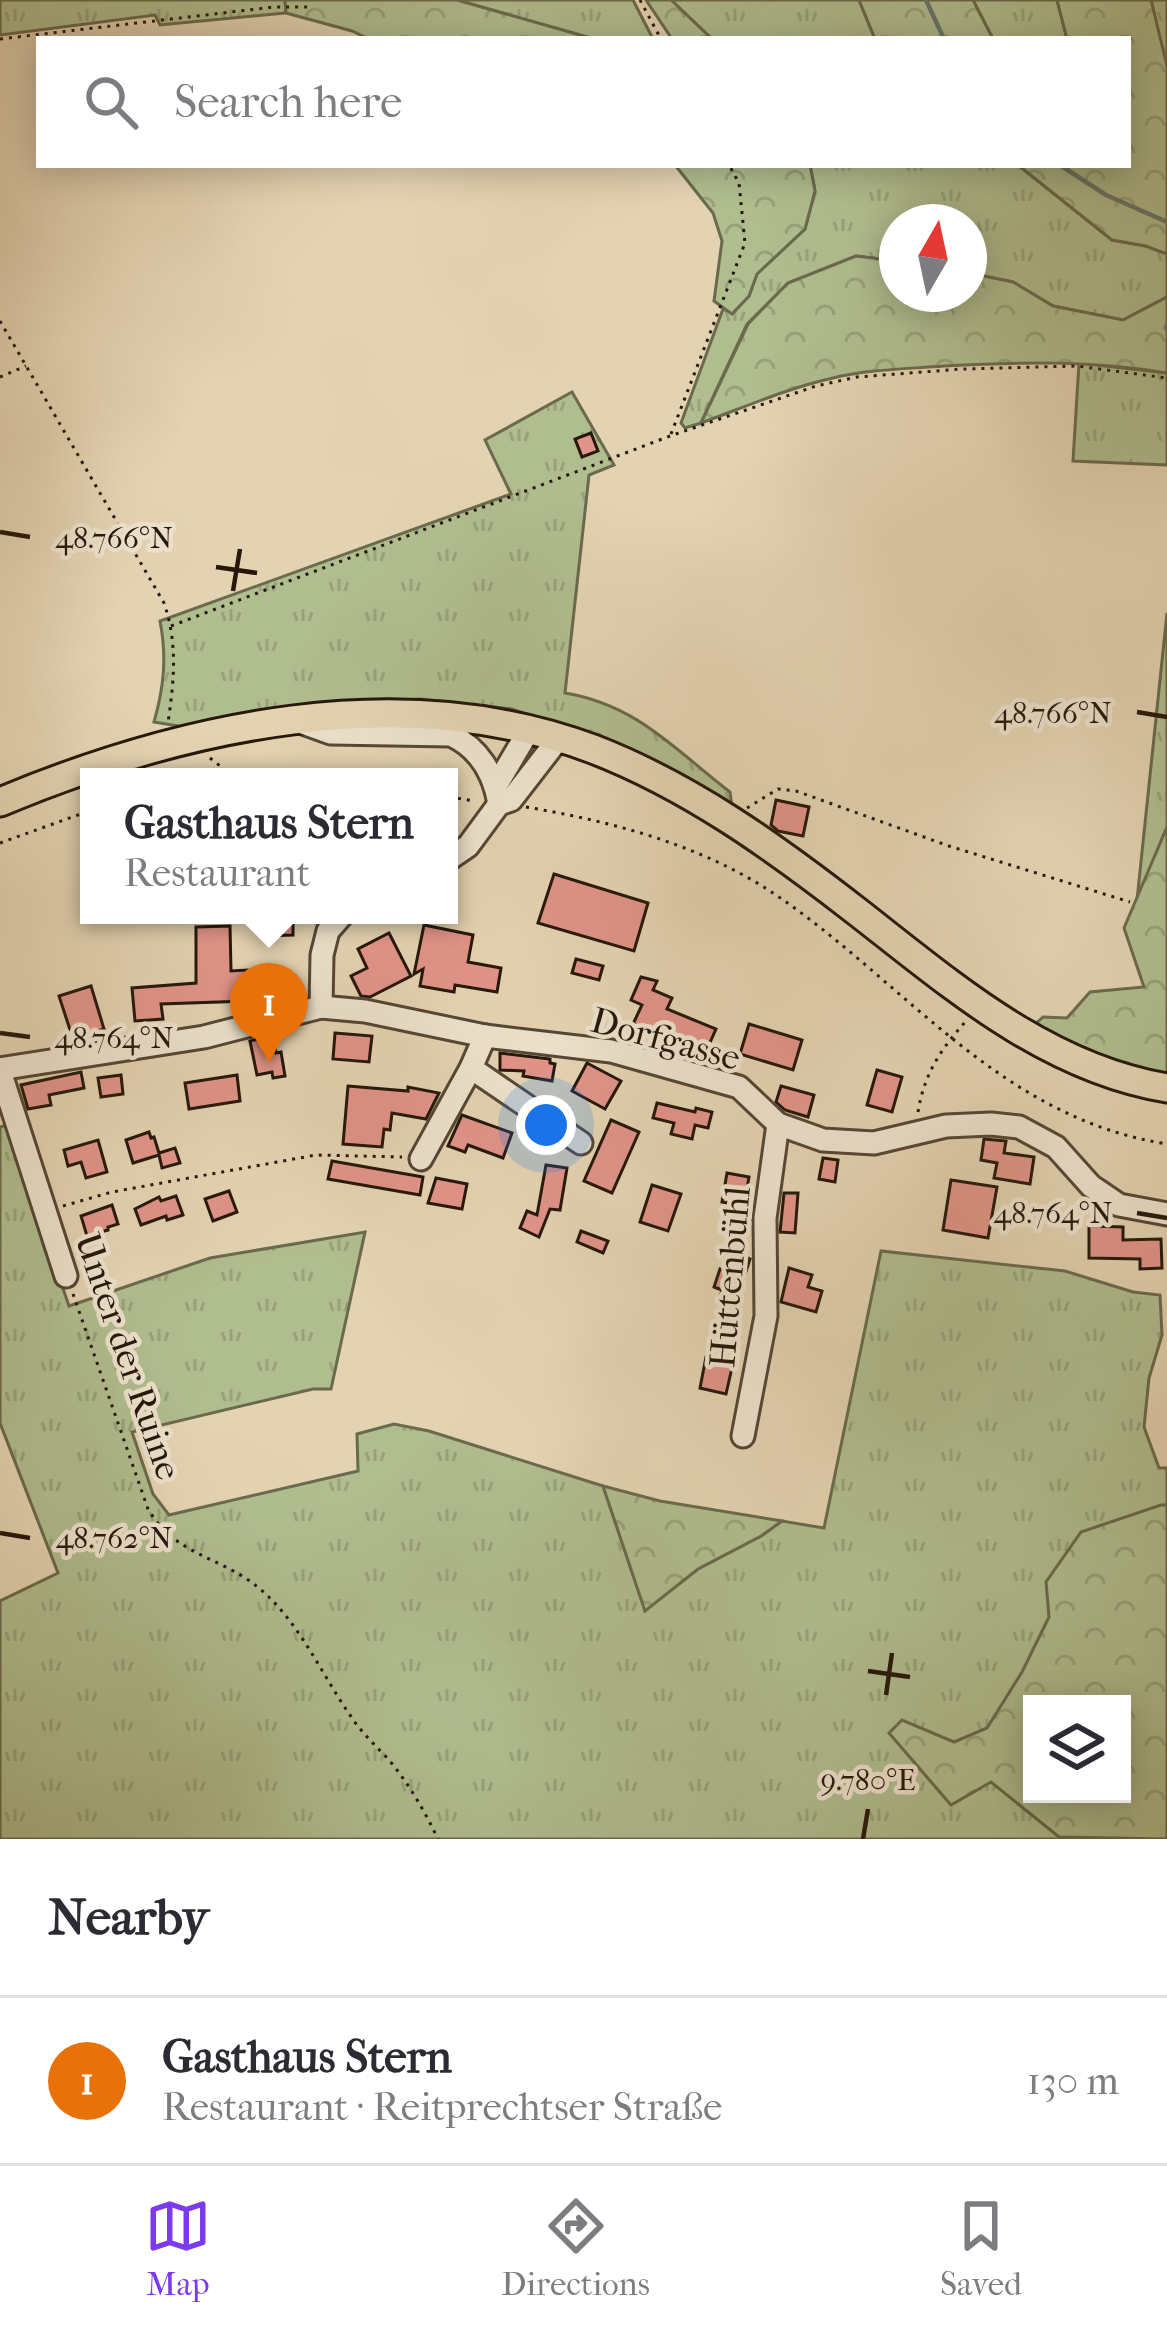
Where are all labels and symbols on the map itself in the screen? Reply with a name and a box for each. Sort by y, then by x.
north arrow [879,204,987,312]
text: 48.766°N [55,521,173,556]
text: 48.766°N [994,696,1112,731]
pin: 1 [230,963,308,1062]
street label: Dorfgasse [587,999,745,1079]
text: 48.764°N [55,1021,174,1056]
your location [516,1095,576,1155]
street label: Hüttenbühl [701,1185,759,1369]
text: 48.764°N [994,1196,1113,1231]
street label: Unter der Ruine [66,1228,190,1485]
text: 48.762°N [56,1521,173,1556]
text: 9.780°E [820,1763,916,1798]

